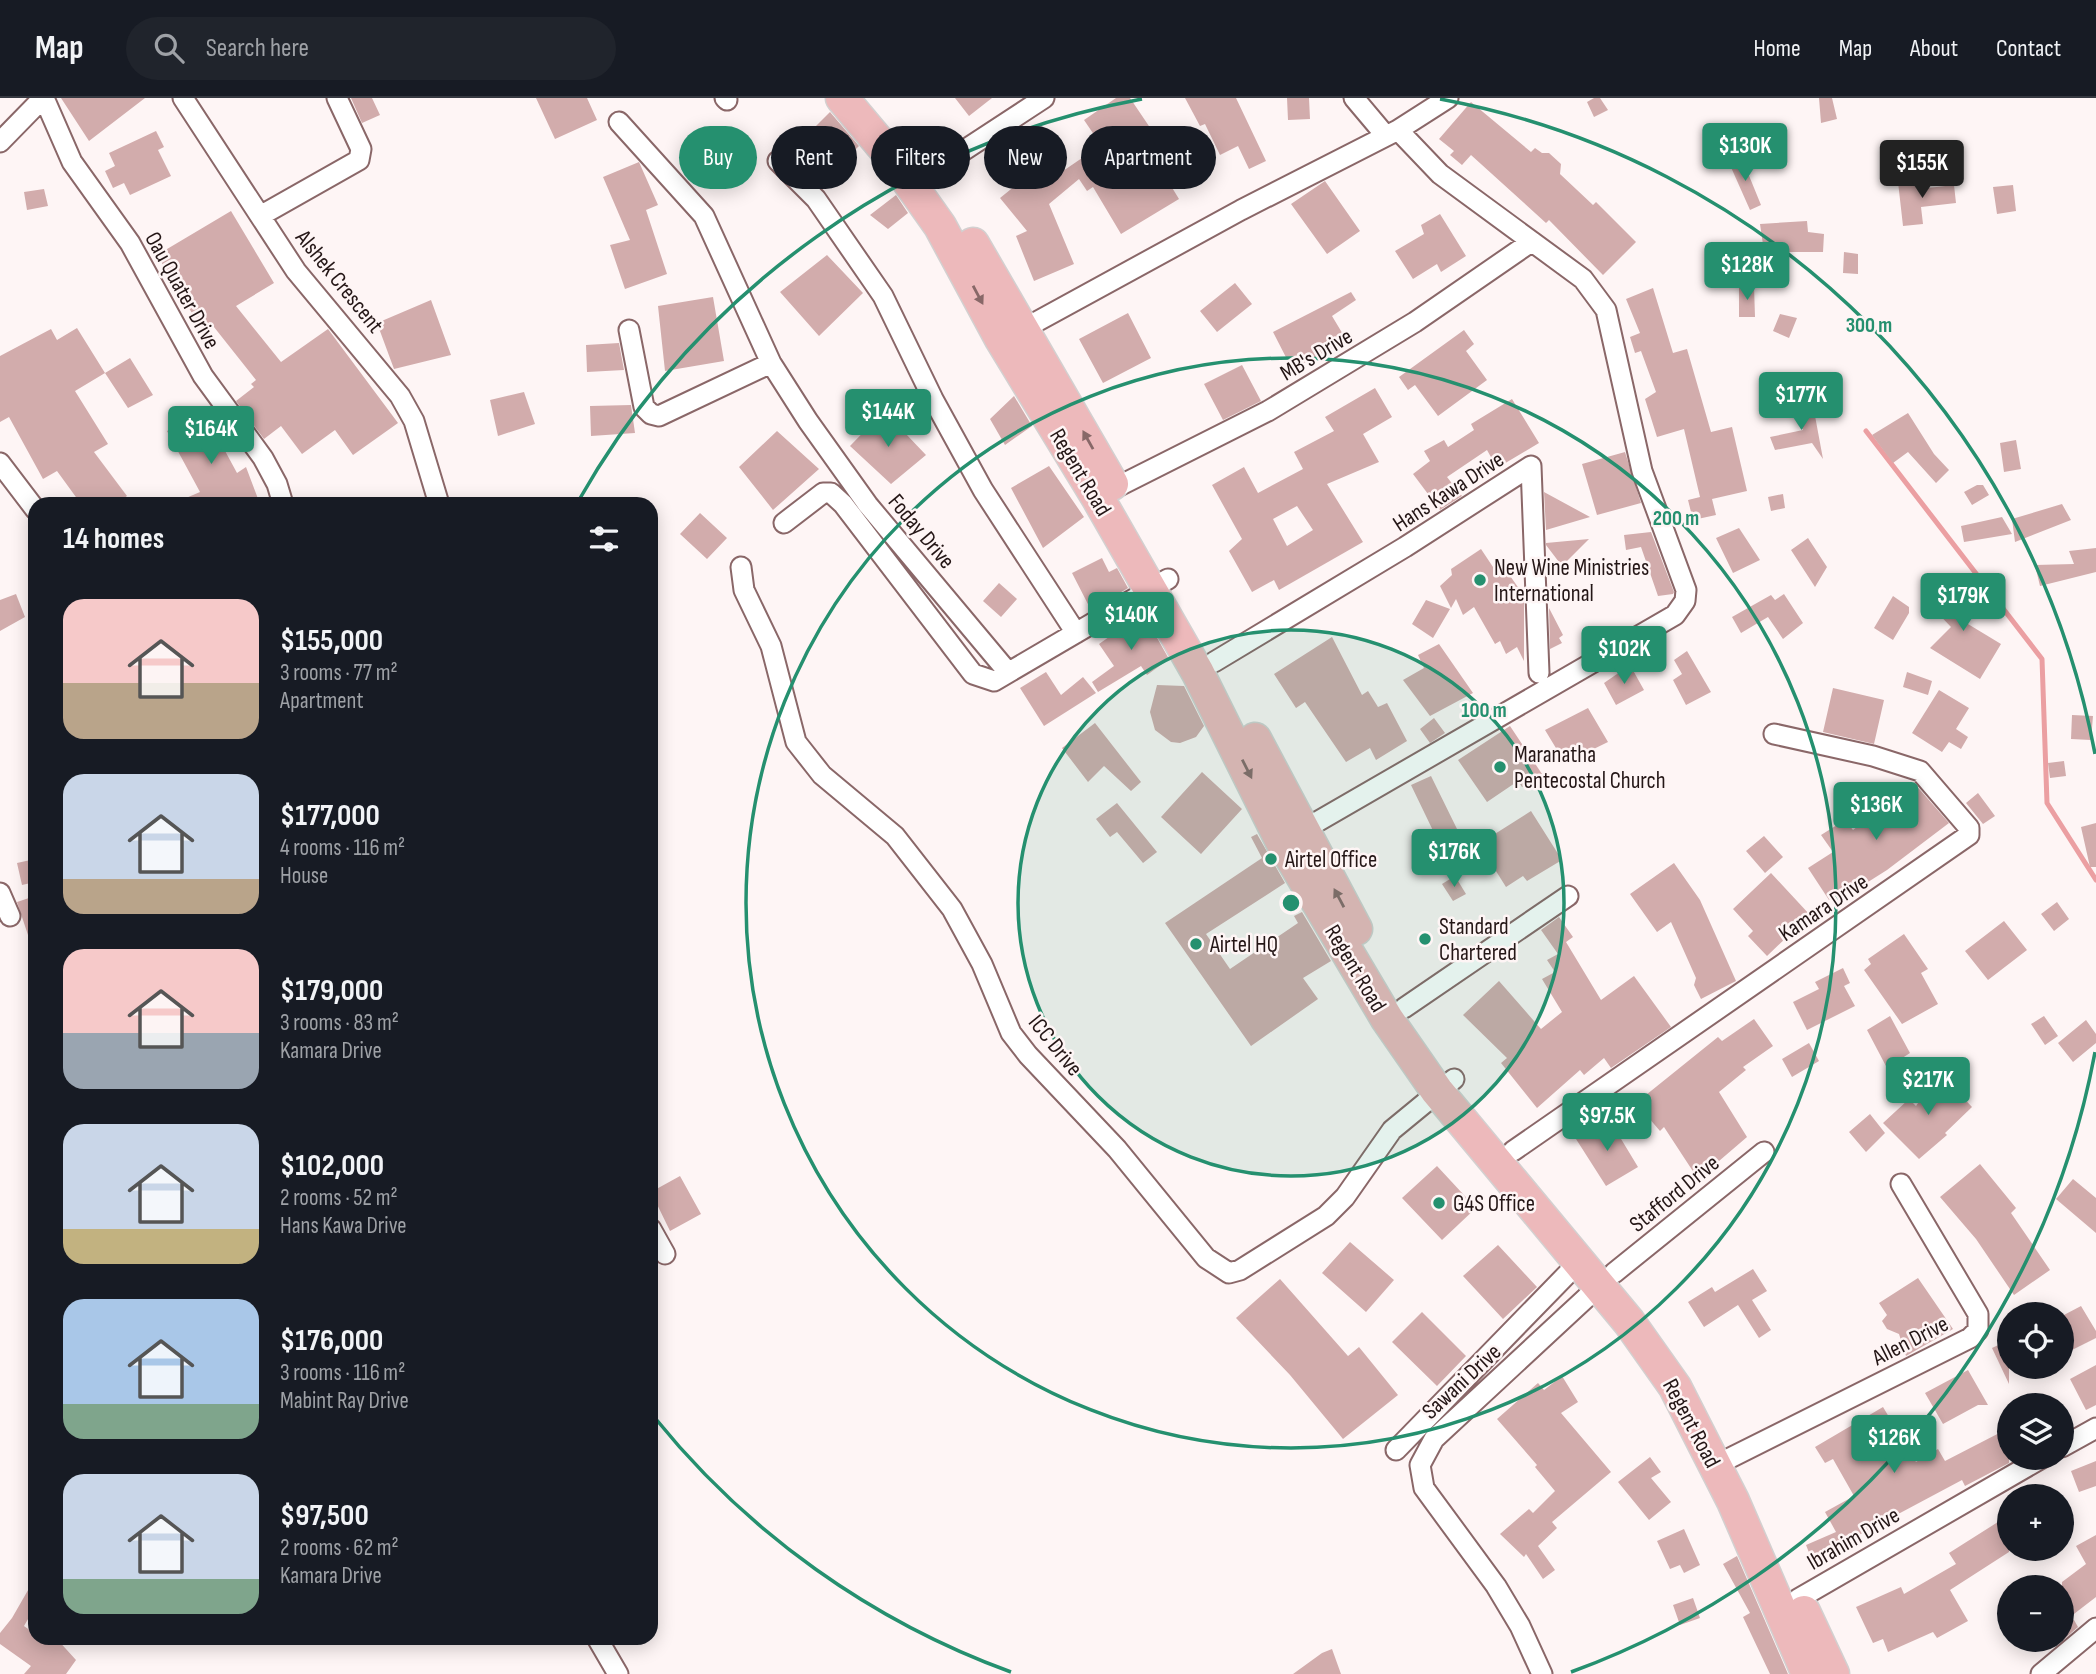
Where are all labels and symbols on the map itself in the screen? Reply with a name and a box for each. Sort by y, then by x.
pin: $130K [1696,123,1794,183]
pin: $155K [1873,140,1971,200]
street label: Alshek Crescent [289,224,389,339]
street label: Oau Quater Drive [138,227,226,354]
pin: $128K [1698,242,1796,302]
one-way arrow [971,285,983,305]
text: 300 m [1846,313,1892,338]
street label: MB's Drive [1275,322,1358,387]
pin: $177K [1752,372,1850,432]
pin: $144K [839,390,937,449]
pin: $164K [162,406,260,466]
street label: Regent Road [1043,424,1117,521]
one-way arrow [1082,431,1094,450]
street label: Hans Kawa Drive [1388,446,1509,538]
street label: Foday Drive [882,489,961,575]
text: 200 m [1653,506,1699,531]
place label: New Wine Ministries International [1494,554,1649,608]
marker: New Wine Ministries International [1472,572,1488,588]
pin: $179K [1914,574,2012,633]
pin: $140K [1082,592,1180,652]
pin: $102K [1575,626,1673,686]
text: 100 m [1461,698,1507,723]
place label: Maranatha Pentecostal Church [1514,741,1666,795]
one-way arrow [1241,759,1252,779]
marker: Maranatha Pentecostal Church [1492,759,1508,775]
pin: $136K [1827,782,1925,842]
pin: $176K [1405,830,1503,889]
place label: Airtel Office [1284,846,1377,874]
marker: Airtel Office [1263,851,1279,867]
street label: Kamara Drive [1774,868,1874,948]
one-way arrow [1333,888,1345,907]
centre of rings [1279,891,1303,915]
place label: Standard Chartered [1439,913,1517,967]
street label: Regent Road [1318,920,1392,1017]
place label: Airtel HQ [1209,931,1278,959]
marker: Standard Chartered [1417,931,1433,947]
marker: Airtel HQ [1188,936,1204,952]
street label: ICC Drive [1022,1009,1088,1082]
pin: $217K [1879,1058,1977,1117]
pin: $97.5K [1550,1094,1664,1153]
street label: Stafford Drive [1624,1149,1725,1238]
place label: G4S Office [1453,1190,1535,1218]
marker: G4S Office [1431,1195,1447,1211]
street label: Allen Drive [1867,1310,1953,1372]
street label: Sawani Drive [1416,1338,1507,1425]
street label: Regent Road [1656,1374,1726,1473]
pin: $126K [1845,1416,1943,1475]
street label: Ibrahim Drive [1802,1501,1905,1576]

